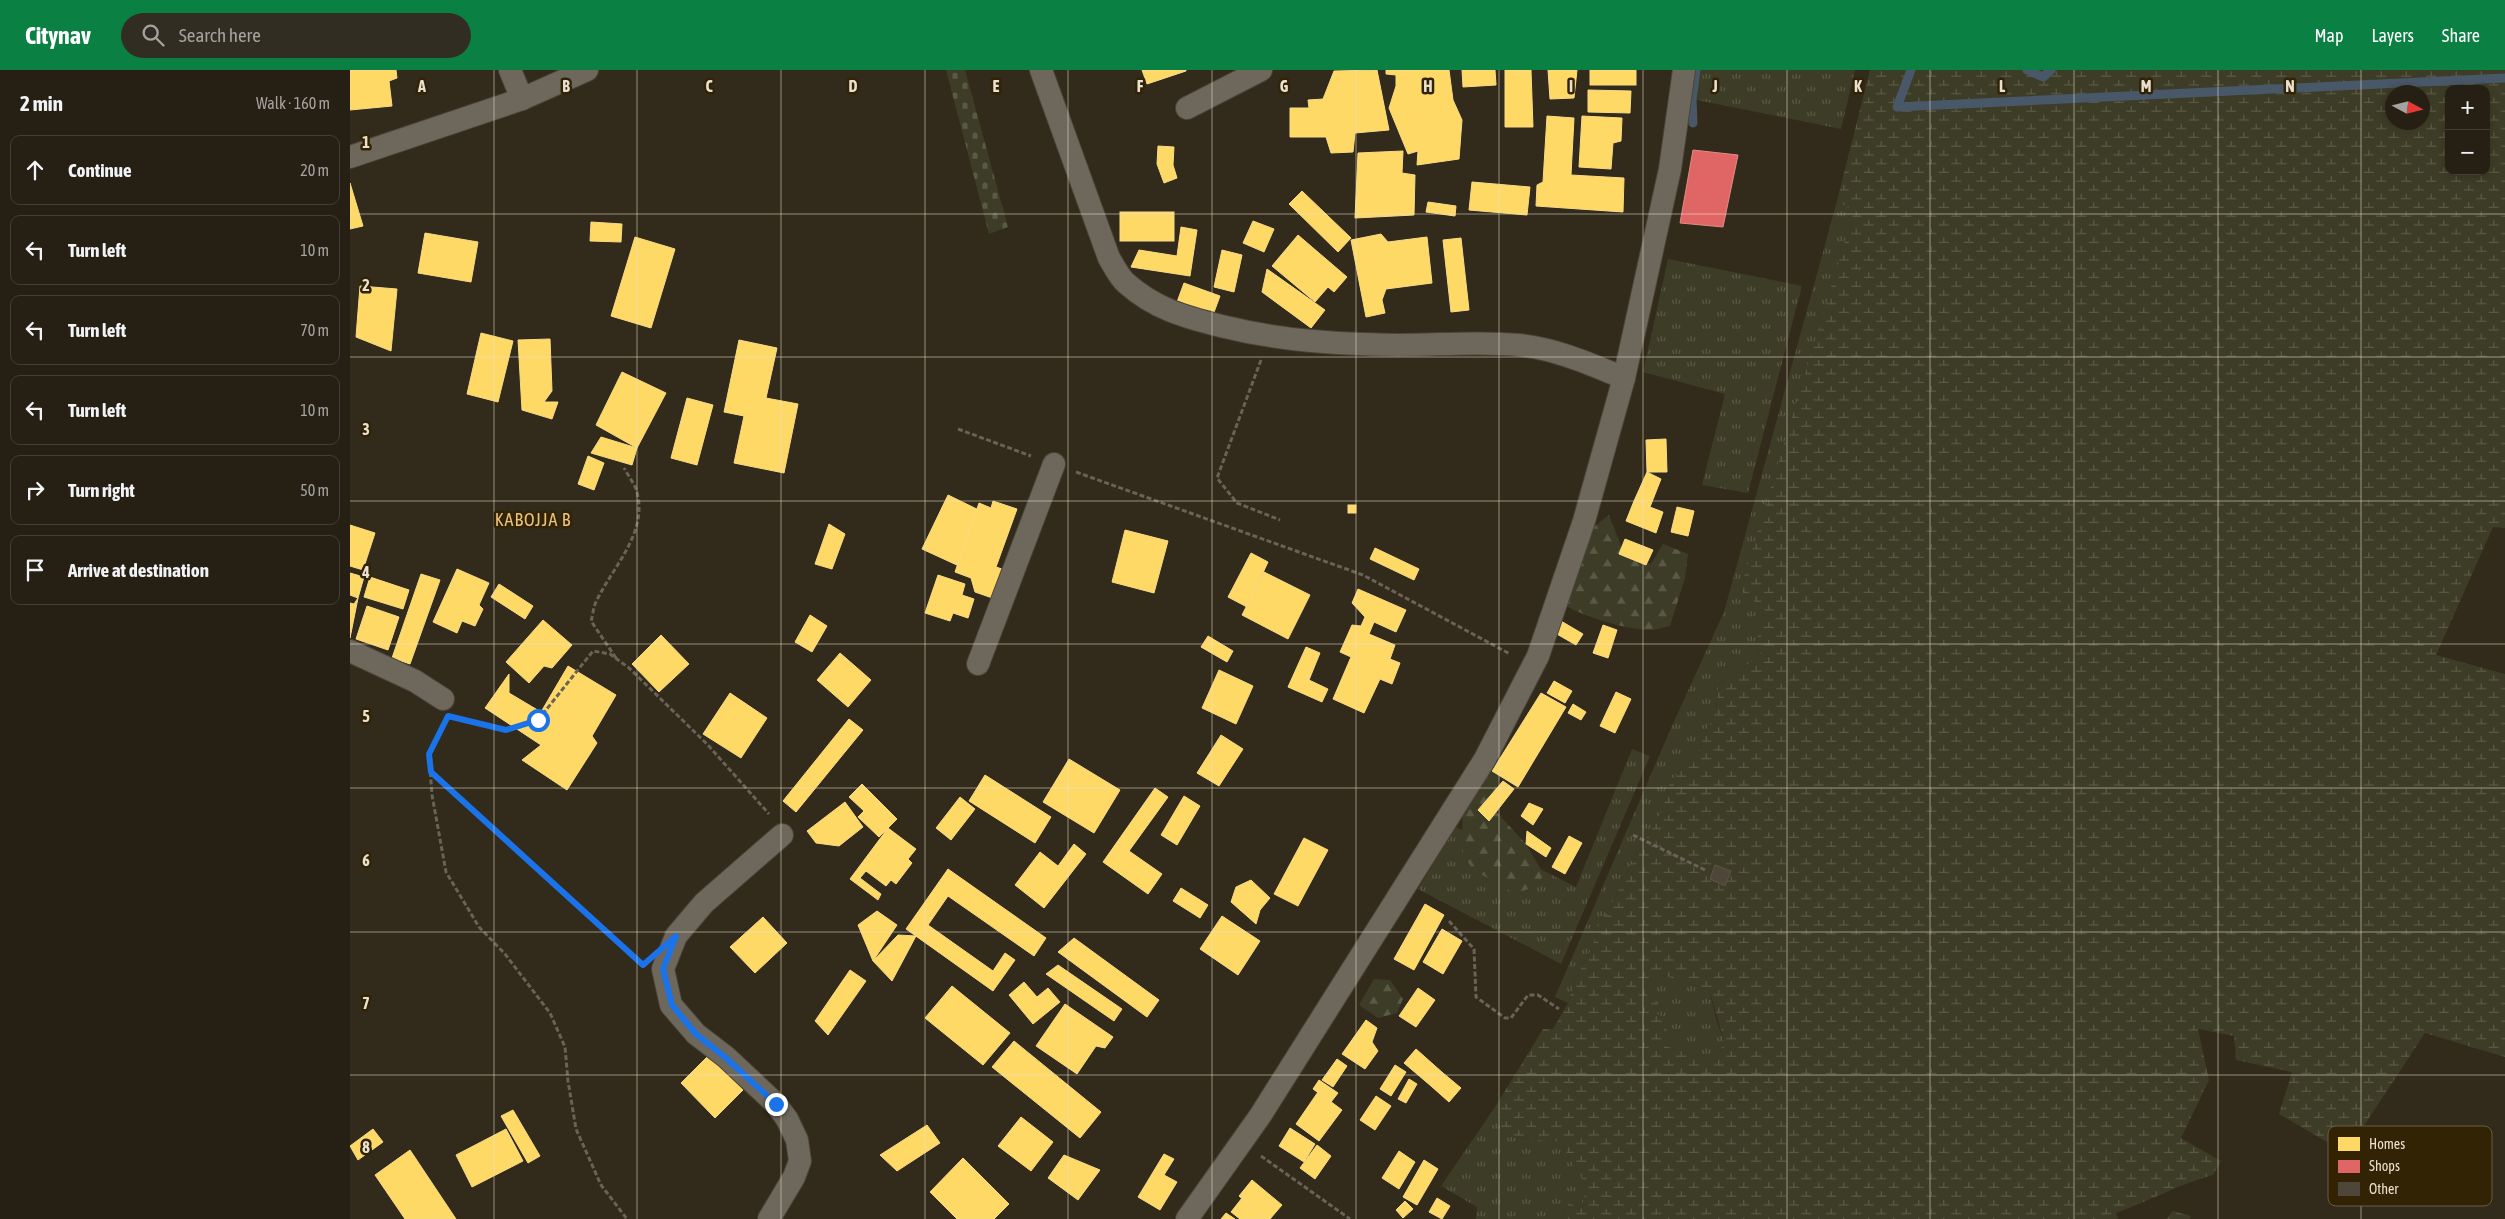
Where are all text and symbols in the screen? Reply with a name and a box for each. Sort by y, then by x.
search box [121,13,471,58]
icon: search [139,21,167,49]
text: Citynav [25,22,91,49]
text: Search here [179,24,261,46]
text: Map [2314,25,2343,46]
text: Layers [2371,25,2414,46]
text: Share [2442,25,2480,46]
text: A [417,77,426,95]
text: B [562,77,570,95]
text: C [705,77,713,95]
text: D [849,77,858,95]
text: E [993,77,1000,95]
text: F [1137,77,1144,95]
text: G [1280,77,1289,95]
text: H [1423,77,1433,95]
text: I [1569,77,1573,95]
text: J [1711,77,1718,95]
text: K [1854,77,1862,95]
text: L [1999,77,2006,95]
text: M [2141,77,2151,95]
text: N [2285,77,2295,95]
north arrow [2385,85,2430,130]
map controls [2445,85,2490,175]
button: + [2445,85,2490,130]
text: 2 min [20,91,63,115]
text: Walk · 160 m [256,94,330,112]
button: − [2445,130,2490,175]
text: 1 [362,133,370,151]
icon: ahead [21,156,49,184]
text: Continue [68,159,132,181]
text: 20 m [300,161,329,179]
icon: left [21,236,49,264]
text: Turn left [68,239,126,261]
text: 10 m [300,241,329,259]
text: 2 [362,276,370,294]
icon: left [21,316,49,344]
text: Turn left [68,319,126,341]
text: 70 m [300,321,329,339]
icon: left [21,396,49,424]
text: Turn left [68,399,126,421]
text: 10 m [300,401,329,419]
text: 3 [362,420,370,438]
icon: right [21,476,49,504]
text: Turn right [68,479,135,501]
text: 50 m [300,481,329,499]
district label: KABOJJA B [495,509,571,530]
icon: arrive [21,556,49,584]
text: Arrive at destination [68,559,209,581]
text: 4 [361,563,370,581]
text: 5 [362,707,370,725]
route start [527,709,550,732]
text: 6 [362,851,370,869]
text: 7 [362,994,370,1012]
route end [765,1093,788,1116]
legend [2328,1126,2492,1206]
text: Homes [2369,1136,2405,1152]
text: 8 [362,1138,370,1156]
text: Shops [2369,1158,2400,1174]
text: Other [2369,1181,2399,1197]

